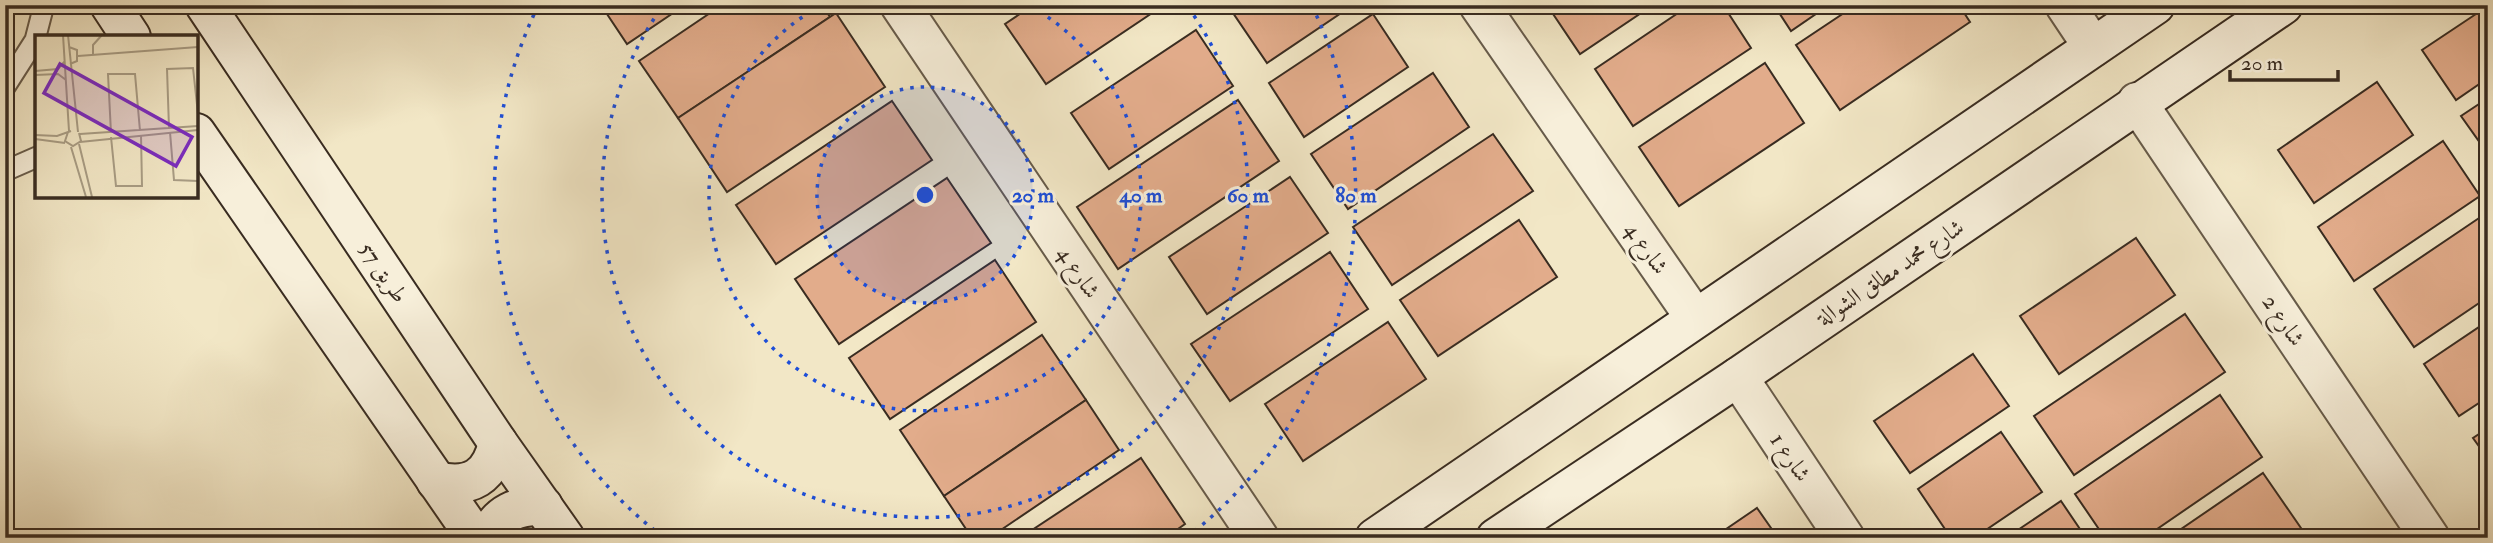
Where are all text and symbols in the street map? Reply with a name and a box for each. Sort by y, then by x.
inset map [35,35,198,198]
scale bar [2230,38,2339,82]
text: 20 m [2241,50,2283,77]
text: 20 m [1012,182,1055,209]
text: 40 m [1119,182,1163,209]
text: 60 m [1227,182,1270,209]
text: 80 m [1335,182,1377,209]
centre of rings [913,183,937,207]
street label: شارع محمد مطلق الشوالة [1810,212,1972,337]
street label: شارع 4 [1614,217,1675,283]
street label: طريق 57 [353,236,415,308]
street label: شارع 4 [1046,240,1107,307]
street label: شارع 2 [2252,289,2311,355]
street label: شارع 1 [1760,427,1817,490]

